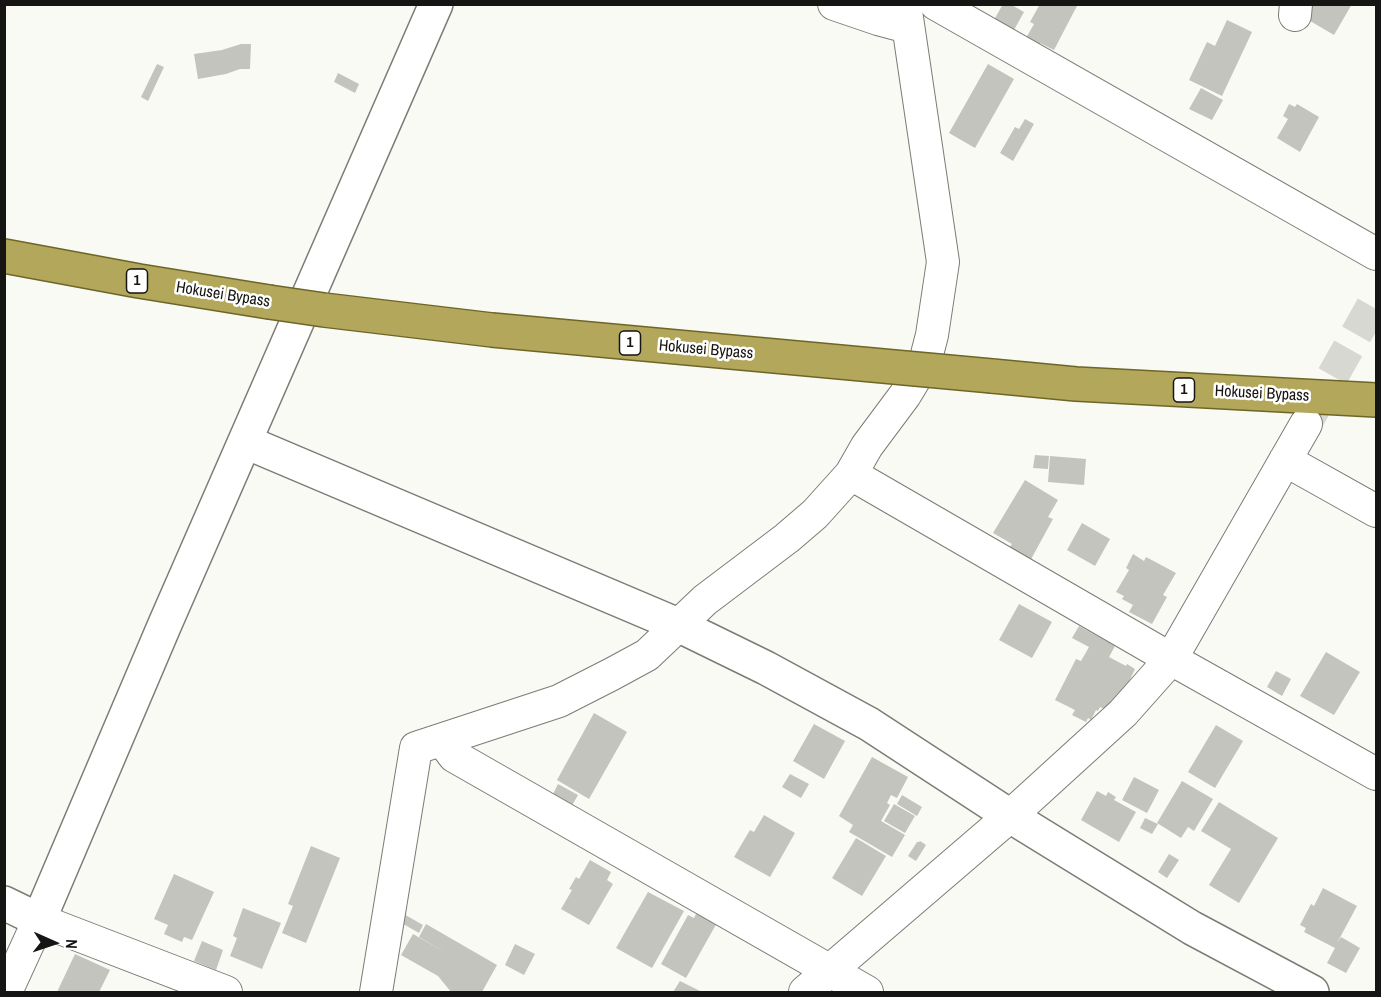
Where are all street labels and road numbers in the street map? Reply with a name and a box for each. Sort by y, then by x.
road number: 1 [126,269,148,293]
street label: Hokusei Bypass [175,278,271,312]
road number: 1 [620,331,640,355]
street label: Hokusei Bypass [658,336,754,364]
road number: 1 [1174,378,1194,402]
street label: Hokusei Bypass [1214,382,1310,406]

